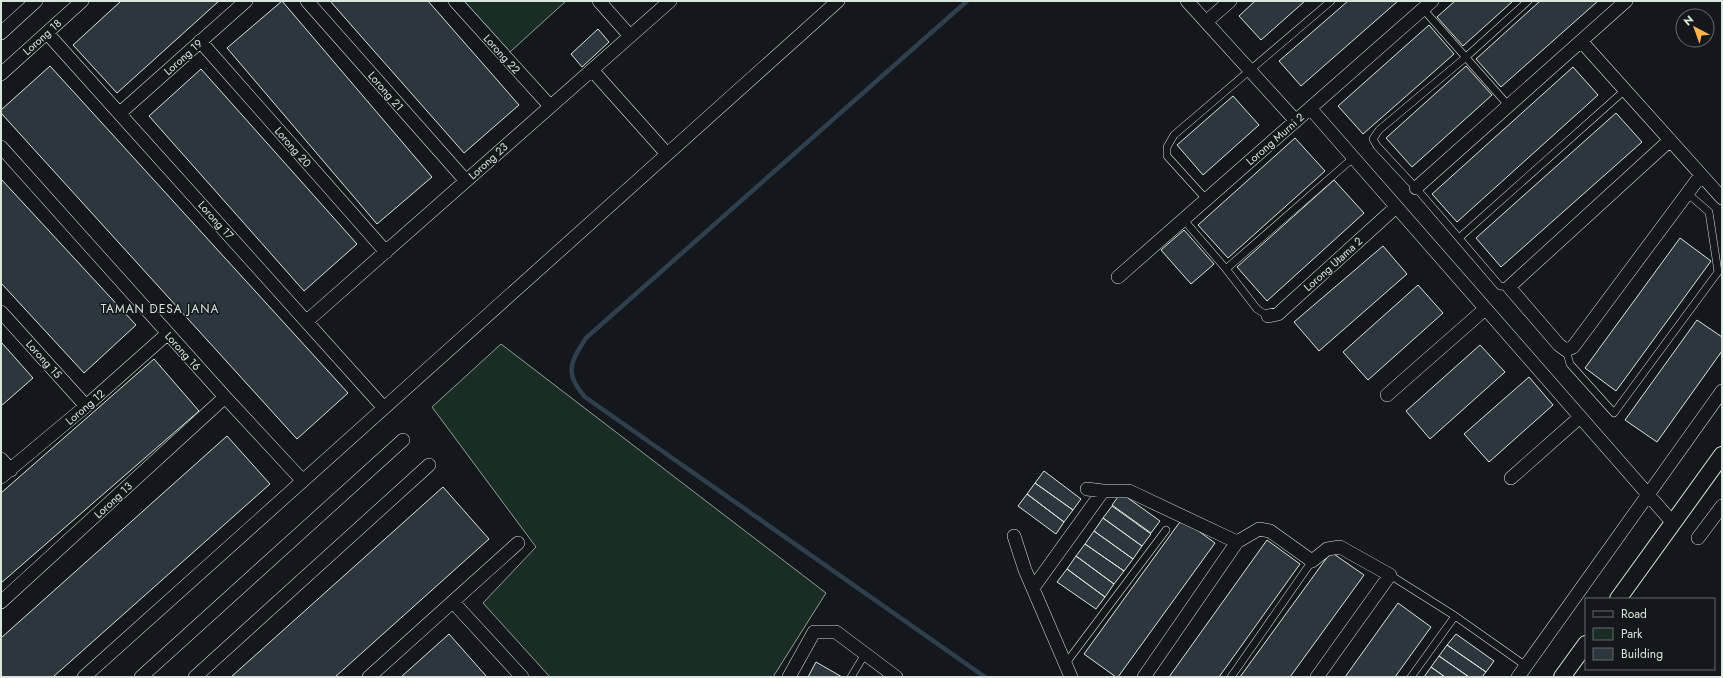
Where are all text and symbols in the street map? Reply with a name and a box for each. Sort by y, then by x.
north arrow [1675,8,1715,48]
text: N [1680,12,1697,29]
street label: Lorong 18 [19,15,65,59]
street label: Lorong 22 [480,31,524,77]
street label: Lorong 19 [160,35,206,79]
street label: Lorong 21 [365,68,407,114]
street label: Lorong Murni 2 [1242,109,1308,169]
street label: Lorong 20 [271,123,315,171]
street label: Lorong 23 [465,139,511,183]
street label: Lorong 17 [194,197,238,243]
street label: Lorong Utama 2 [1300,233,1366,295]
district label: TAMAN DESA JANA [101,300,219,318]
street label: Lorong 16 [161,328,205,374]
street label: Lorong 15 [22,336,66,382]
street label: Lorong 12 [62,386,108,428]
street label: Lorong 13 [90,478,136,522]
legend [1585,598,1715,670]
text: Road [1621,605,1647,623]
text: Park [1621,625,1643,643]
text: Building [1621,645,1663,663]

